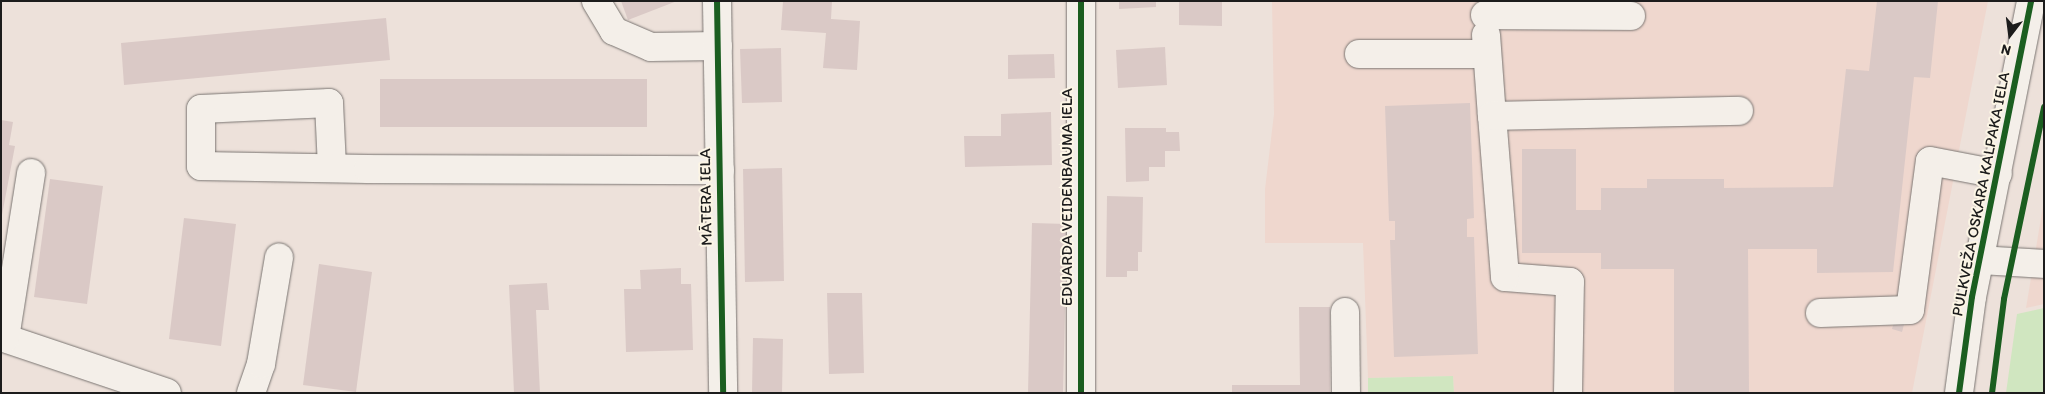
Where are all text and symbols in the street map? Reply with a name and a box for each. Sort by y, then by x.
north arrow [1985,10,2035,60]
text: N [1999,41,2013,59]
street label: PULKVEŽA OSKARA KALPAKA IELA [1948,70,2014,318]
street label: EDUARDA VEIDENBAUMA IELA [1057,88,1077,306]
street label: MĀTERA IELA [696,148,716,246]

